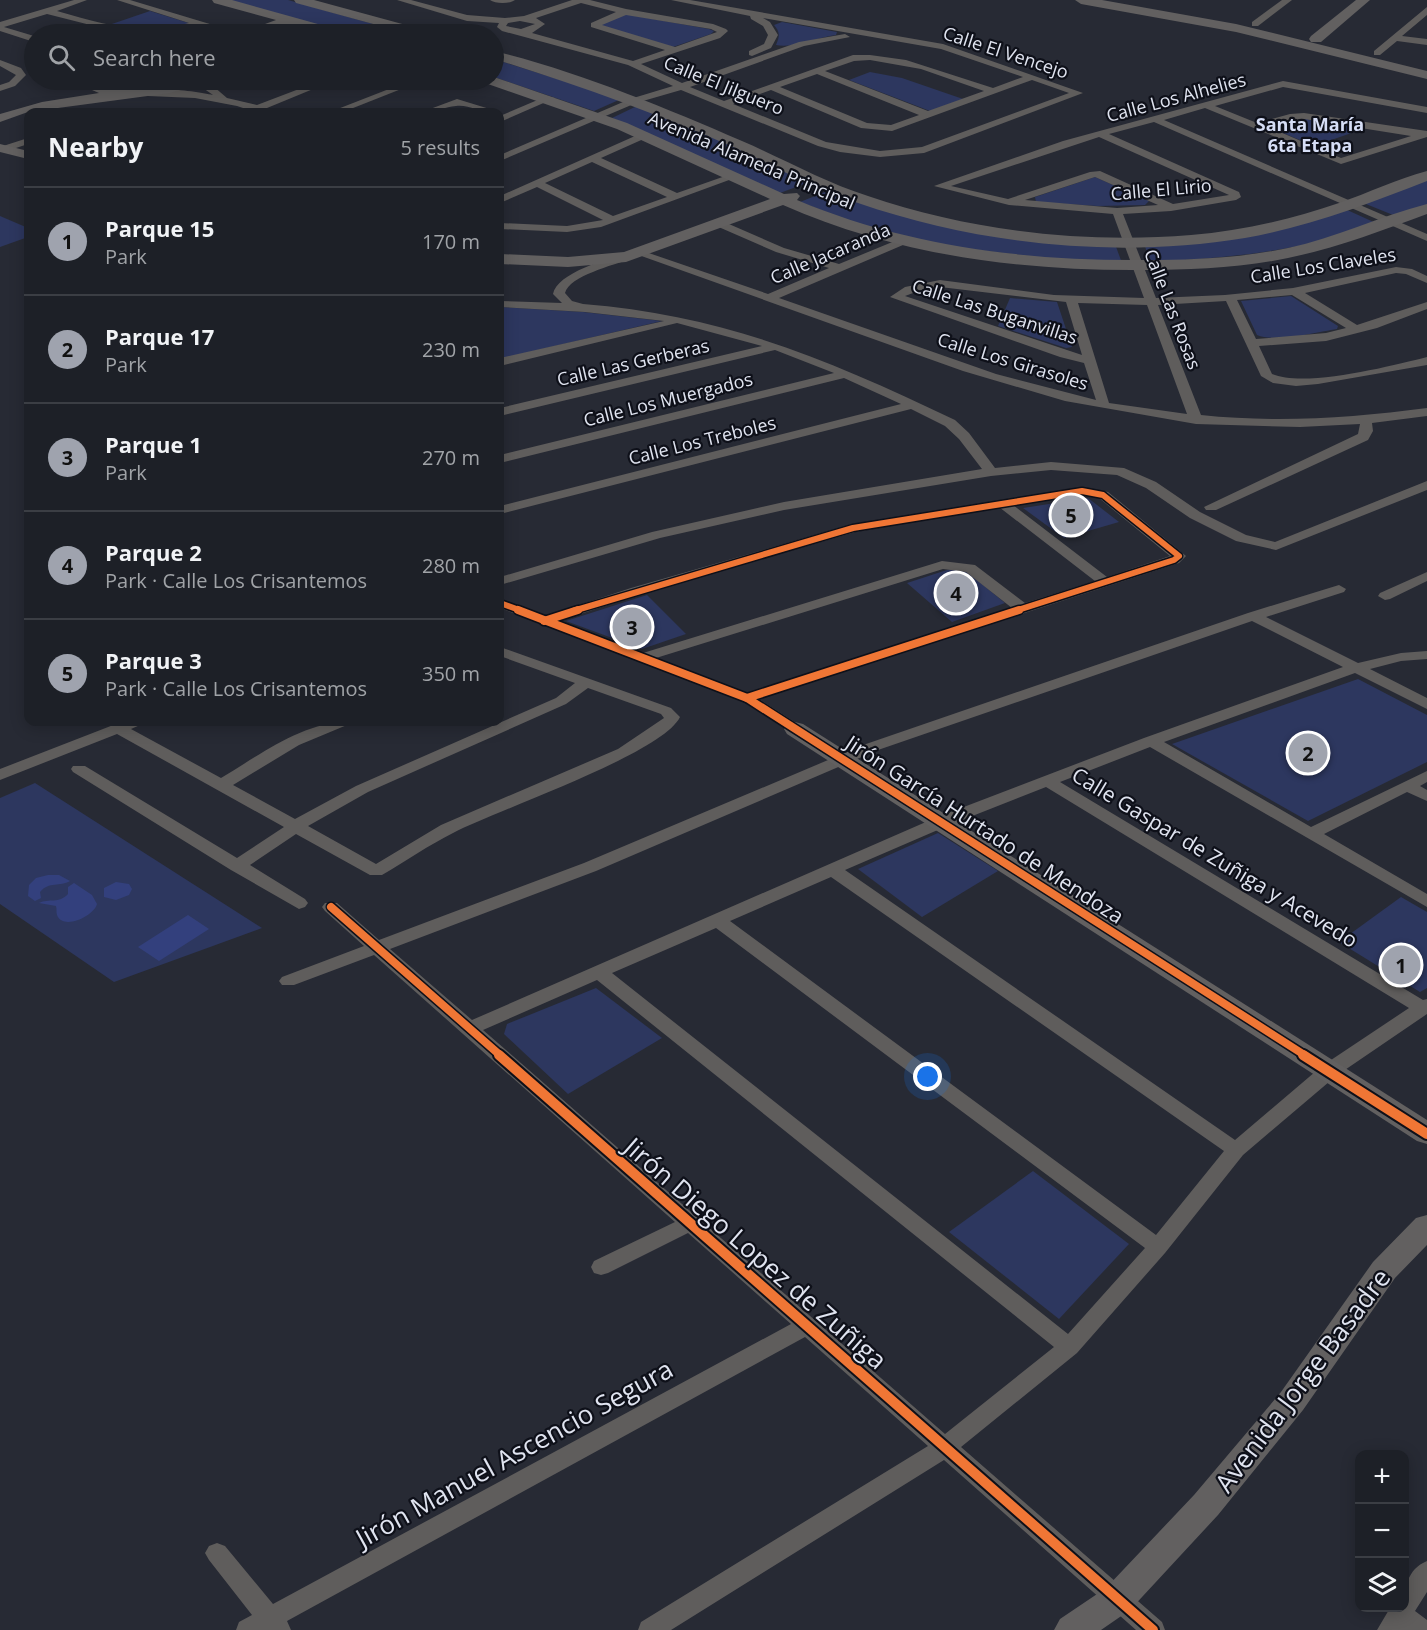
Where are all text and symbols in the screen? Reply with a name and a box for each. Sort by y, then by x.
street label: Calle El Vencejo [940,20,1072,84]
search box [24,24,504,90]
icon: search [45,41,78,74]
text: Search here [93,42,216,72]
street label: Calle El Jilguero [660,50,788,120]
street label: Calle Los Alhelies [1104,67,1248,127]
street label: Avenida Alameda Principal [645,105,859,215]
district label: Santa María 6ta Etapa [1256,112,1364,157]
text: Nearby [48,129,143,165]
text: 5 results [400,134,480,161]
street label: Calle El Lirio [1110,173,1212,205]
text: Parque 15 [105,213,214,243]
street label: Calle Jacaranda [766,217,894,289]
text: 1 [62,228,73,255]
text: 170 m [422,228,480,255]
street label: Calle Los Claveles [1249,242,1397,288]
text: Park [105,243,147,270]
street label: Calle Las Rosas [1139,245,1207,373]
street label: Calle Las Buganvillas [909,273,1081,349]
text: Parque 17 [105,321,214,351]
street label: Calle Los Girasoles [935,327,1091,395]
street label: Calle Las Gerberas [555,333,711,391]
text: 2 [62,336,73,363]
text: 230 m [422,336,480,363]
text: Park [105,351,147,378]
street label: Calle Los Muergados [581,366,755,432]
street label: Calle Los Treboles [626,410,778,470]
text: Parque 1 [105,429,202,459]
text: 3 [62,444,73,471]
text: 270 m [422,444,480,471]
text: Park [105,459,147,486]
pin: 5 [1052,492,1090,538]
text: Parque 2 [105,537,202,567]
text: 4 [62,552,73,579]
text: 280 m [422,552,480,579]
text: Park · Calle Los Crisantemos [105,567,367,594]
pin: 4 [936,570,976,616]
pin: 3 [612,604,652,650]
text: Parque 3 [105,645,202,675]
text: 5 [62,660,73,687]
text: 350 m [422,660,480,687]
text: Park · Calle Los Crisantemos [105,675,367,702]
street label: Jirón García Hurtado de Mendoza [839,727,1129,930]
pin: 2 [1288,730,1328,776]
street label: Calle Gaspar de Zuñiga y Acevedo [1067,760,1363,954]
pin: 1 [1382,942,1420,988]
your location [913,1062,942,1091]
street label: Jirón Diego Lopez de Zuñiga [615,1127,895,1377]
street label: Avenida Jorge Basadre [1206,1261,1398,1499]
street label: Jirón Manuel Ascencio Segura [346,1351,679,1557]
map controls [1355,1450,1409,1612]
button: + [1355,1450,1409,1504]
button: − [1355,1504,1409,1558]
button: layers [1355,1558,1409,1612]

